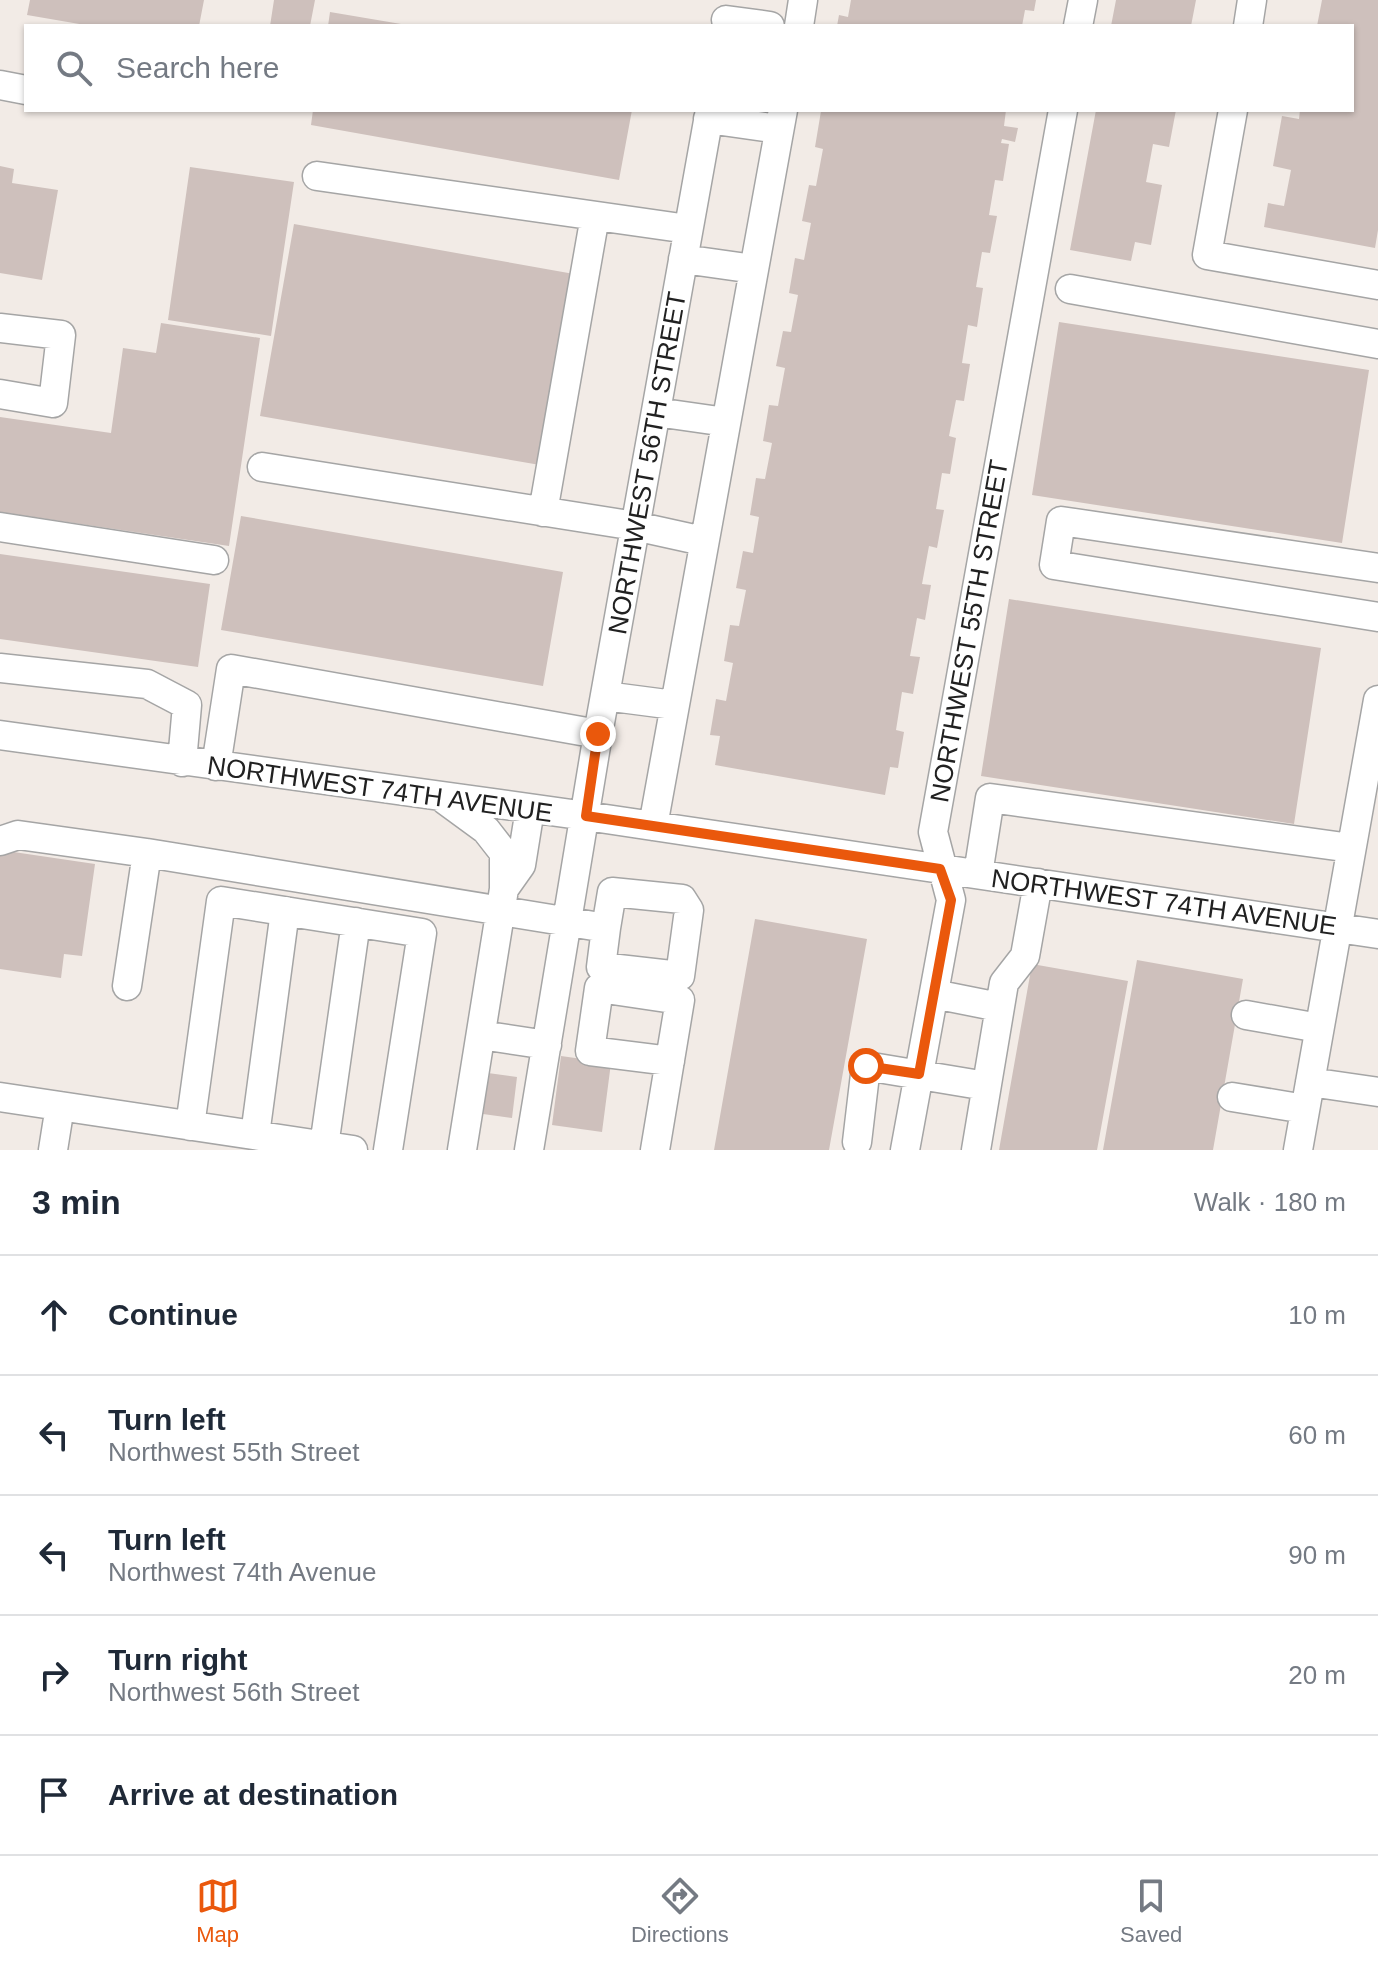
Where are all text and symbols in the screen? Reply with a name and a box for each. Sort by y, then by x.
search box [24,24,1354,112]
icon: search [52,46,96,90]
text: Search here [116,51,279,84]
street label: NORTHWEST 56TH STREET [602,289,692,637]
street label: NORTHWEST 55TH STREET [924,457,1014,805]
route end [580,716,616,752]
street label: NORTHWEST 74TH AVENUE [206,750,554,828]
street label: NORTHWEST 74TH AVENUE [990,863,1338,941]
route start [848,1048,884,1084]
text: 3 min [32,1183,121,1221]
text: Walk · 180 m [1194,1187,1346,1217]
icon: ahead [32,1293,76,1337]
text: Continue [108,1298,238,1331]
text: 10 m [1288,1300,1346,1330]
text: Turn left [108,1403,226,1436]
icon: left [32,1413,76,1457]
text: 60 m [1288,1420,1346,1450]
text: Northwest 55th Street [108,1437,359,1467]
text: Turn left [108,1523,226,1556]
icon: left [32,1533,76,1577]
text: 90 m [1288,1540,1346,1570]
text: Northwest 74th Avenue [108,1557,376,1587]
text: Turn right [108,1643,247,1676]
icon: right [32,1653,76,1697]
text: 20 m [1288,1660,1346,1690]
text: Northwest 56th Street [108,1677,359,1707]
icon: arrive [32,1773,76,1817]
text: Arrive at destination [108,1778,398,1811]
tab: Map [196,1874,240,1948]
tab: Directions [631,1874,729,1948]
tab: Saved [1120,1874,1182,1948]

